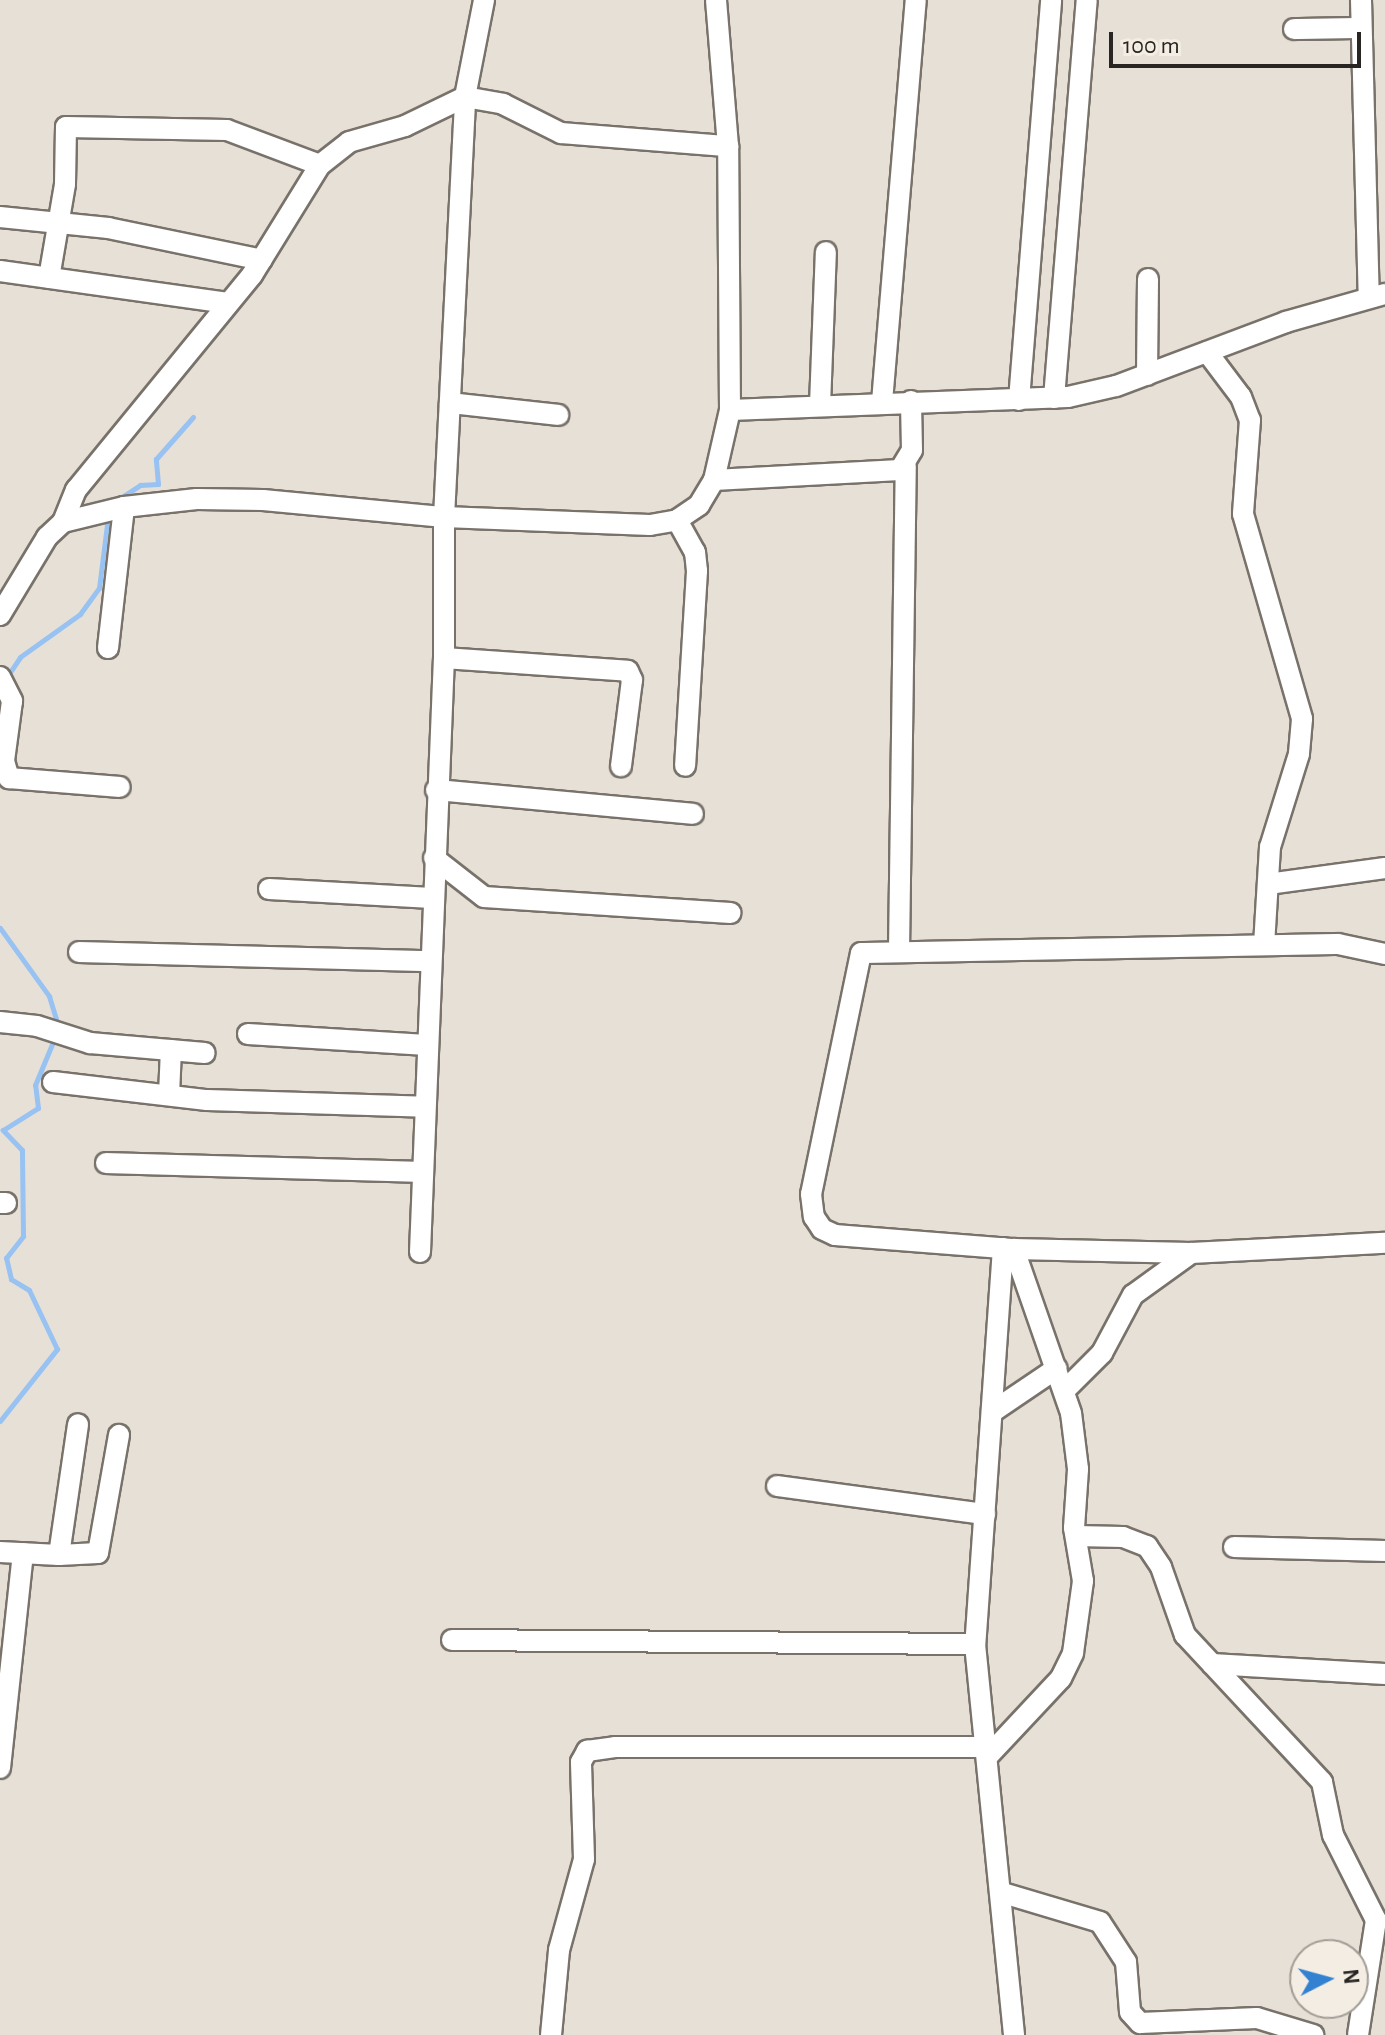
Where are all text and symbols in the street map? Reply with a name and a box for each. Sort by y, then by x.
scale bar [1113,16,1365,66]
text: 100 m [1123,34,1180,58]
north arrow [1289,1939,1369,2019]
text: N [1339,1968,1363,1985]

